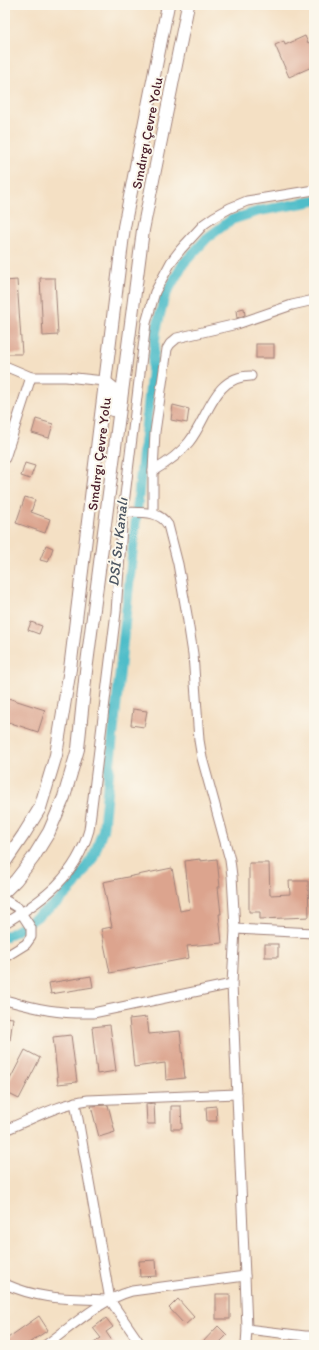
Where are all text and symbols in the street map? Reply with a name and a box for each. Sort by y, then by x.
street label: Sındırgı Çevre Yolu [128,75,167,191]
street label: Sındırgı Çevre Yolu [84,396,115,512]
water label: DSİ Su Kanalı [104,496,132,587]

